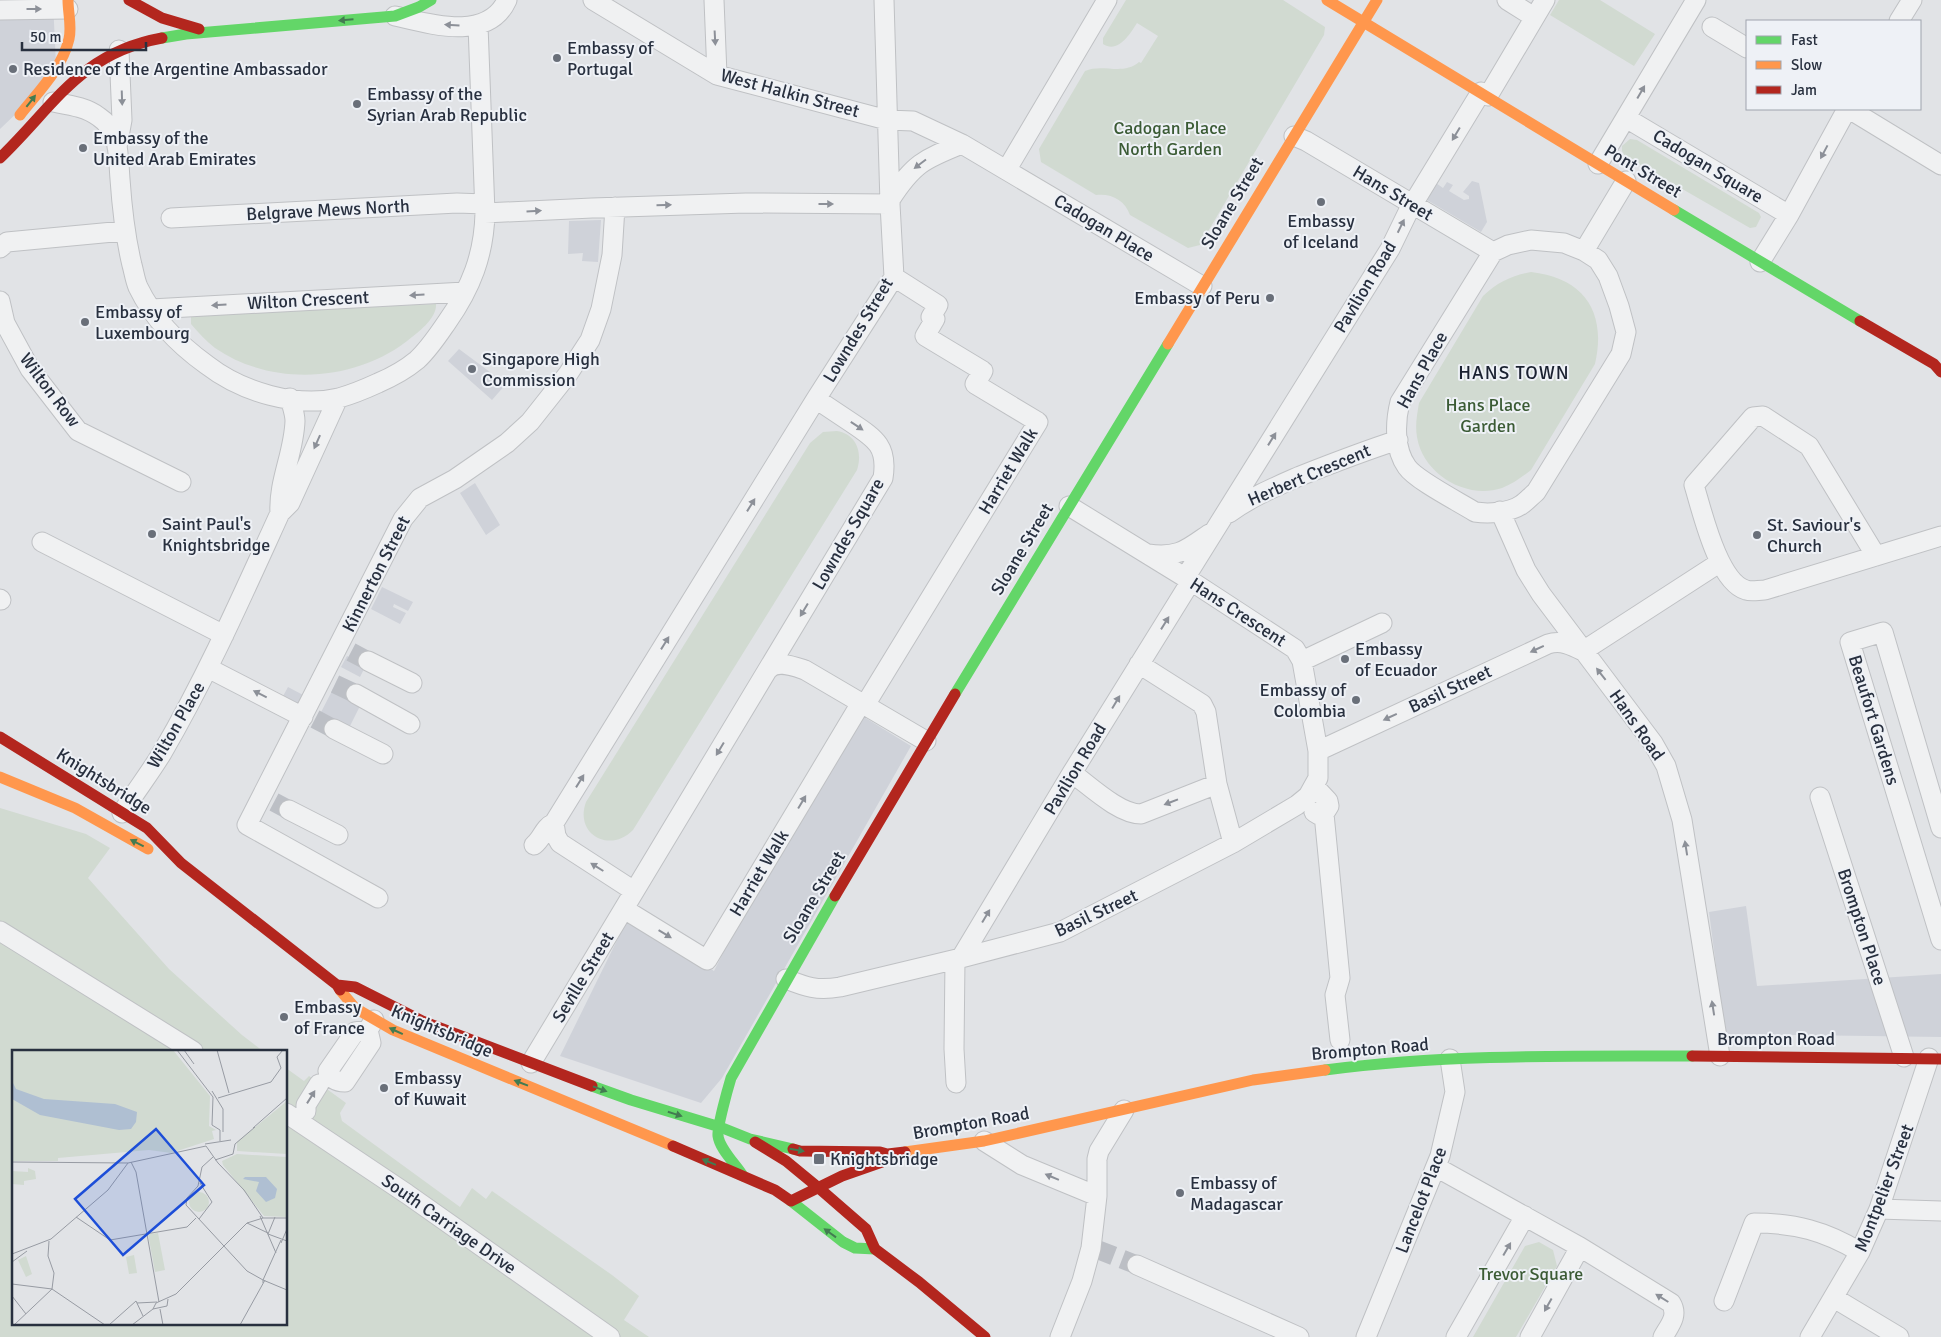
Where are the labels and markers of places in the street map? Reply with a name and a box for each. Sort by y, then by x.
place label: Embassy of Portugal [567,37,655,80]
marker: Embassy of Portugal [551,52,563,64]
place label: Residence of the Argentine Ambassador [23,58,328,80]
marker: Residence of the Argentine Ambassador [7,63,19,75]
place label: Embassy of the Syrian Arab Republic [367,83,527,126]
marker: Embassy of the Syrian Arab Republic [351,98,363,110]
place label: Embassy of the United Arab Emirates [93,127,256,170]
marker: Embassy of the United Arab Emirates [77,142,89,154]
marker: Embassy of Iceland [1315,196,1327,208]
place label: Embassy of Iceland [1283,210,1359,253]
place label: Embassy of Peru [1134,287,1260,309]
marker: Embassy of Peru [1264,292,1276,304]
place label: Embassy of Luxembourg [95,301,190,344]
marker: Embassy of Luxembourg [79,316,91,328]
place label: Singapore High Commission [482,348,600,391]
marker: Singapore High Commission [466,363,478,375]
place label: Saint Paul's Knightsbridge [162,513,270,556]
place label: St. Saviour's Church [1767,514,1861,557]
marker: Saint Paul's Knightsbridge [146,528,158,540]
marker: St. Saviour's Church [1751,529,1763,541]
place label: Embassy of Ecuador [1355,638,1438,681]
marker: Embassy of Ecuador [1339,653,1351,665]
place label: Embassy of Colombia [1259,679,1347,722]
marker: Embassy of Colombia [1350,694,1362,706]
place label: Embassy of France [294,996,365,1039]
marker: Embassy of France [278,1011,290,1023]
place label: Embassy of Kuwait [394,1067,467,1110]
marker: Embassy of Kuwait [378,1082,390,1094]
place label: Knightsbridge [830,1148,938,1170]
marker: Knightsbridge [812,1152,826,1166]
place label: Embassy of Madagascar [1190,1172,1283,1215]
marker: Embassy of Madagascar [1174,1187,1186,1199]

